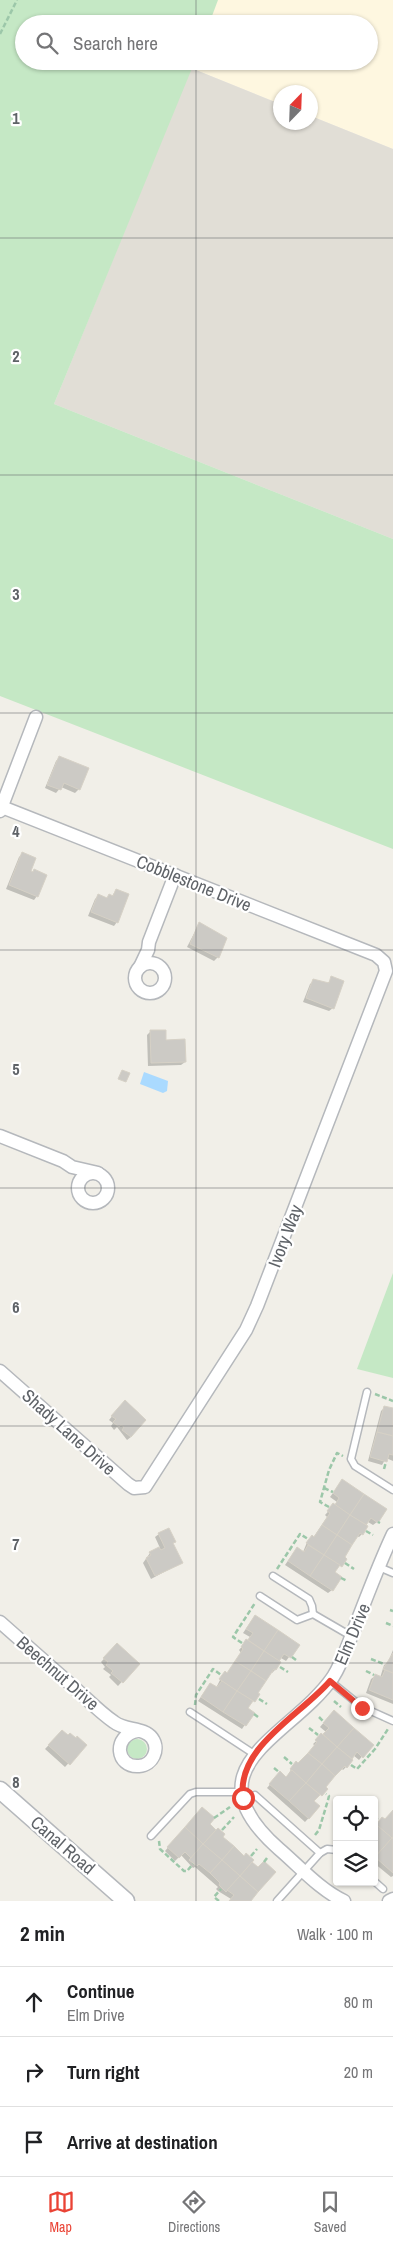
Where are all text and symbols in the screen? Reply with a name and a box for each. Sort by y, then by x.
search box [15,15,378,70]
icon: search [33,29,61,57]
text: Search here [73,30,158,56]
north arrow [273,85,318,130]
text: 1 [12,107,20,129]
text: 2 [12,345,20,367]
text: 3 [12,583,20,605]
text: 4 [12,820,20,842]
street label: Cobblestone Drive [133,849,255,917]
text: 5 [12,1058,20,1080]
street label: Ivory Way [262,1201,309,1271]
text: 6 [12,1296,20,1318]
street label: Shady Lane Drive [17,1383,121,1481]
text: 7 [12,1533,20,1555]
street label: Elm Drive [328,1599,376,1669]
street label: Beechnut Drive [11,1630,105,1716]
route end [351,1697,374,1720]
text: 8 [12,1771,20,1793]
route start [232,1787,255,1810]
map controls [333,1796,378,1886]
button: locate [333,1796,378,1841]
street label: Canal Road [25,1810,101,1880]
button: layers [333,1841,378,1886]
text: 2 min [20,1919,65,1948]
text: Walk · 100 m [297,1923,373,1945]
text: Continue [67,1978,135,2004]
icon: ahead [20,1988,48,2016]
text: 80 m [344,1991,373,2013]
text: Elm Drive [67,2004,125,2026]
icon: right [20,2058,48,2086]
text: Turn right [67,2059,139,2085]
text: 20 m [344,2061,373,2083]
icon: arrive [20,2128,48,2156]
text: Arrive at destination [67,2129,218,2155]
tab: Map [47,2188,75,2236]
tab: Directions [168,2188,220,2236]
tab: Saved [314,2188,346,2236]

